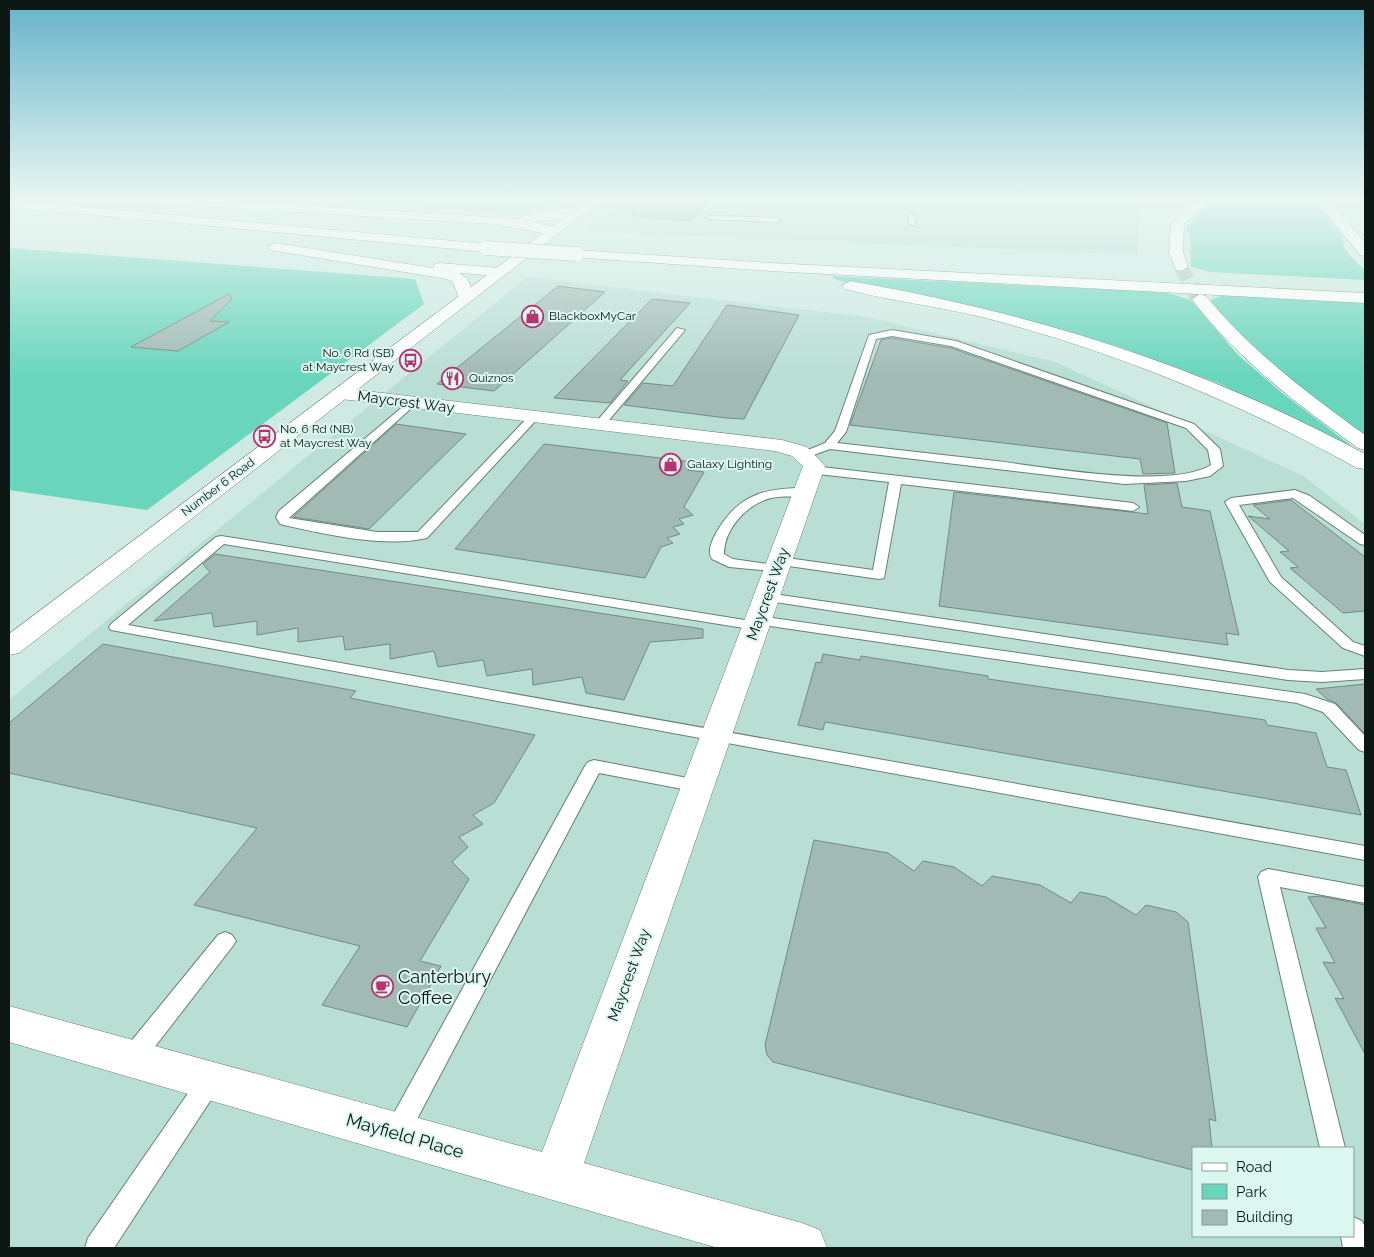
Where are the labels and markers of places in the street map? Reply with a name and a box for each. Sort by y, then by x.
shop icon: BlackboxMyCar [521,304,545,328]
place label: BlackboxMyCar [549,309,637,323]
place label: No. 6 Rd (SB) at Maycrest Way [302,346,394,374]
bus stop icon: No. 6 Rd (SB) at Maycrest Way [398,348,422,372]
restaurant icon: Quiznos [441,366,465,390]
place label: Quiznos [469,371,514,385]
place label: No. 6 Rd (NB) at Maycrest Way [280,422,372,450]
bus stop icon: No. 6 Rd (NB) at Maycrest Way [252,424,276,448]
shop icon: Galaxy Lighting [659,452,683,476]
place label: Galaxy Lighting [687,457,772,471]
place label: Canterbury Coffee [398,966,491,1008]
cafe icon: Canterbury Coffee [370,975,394,999]

